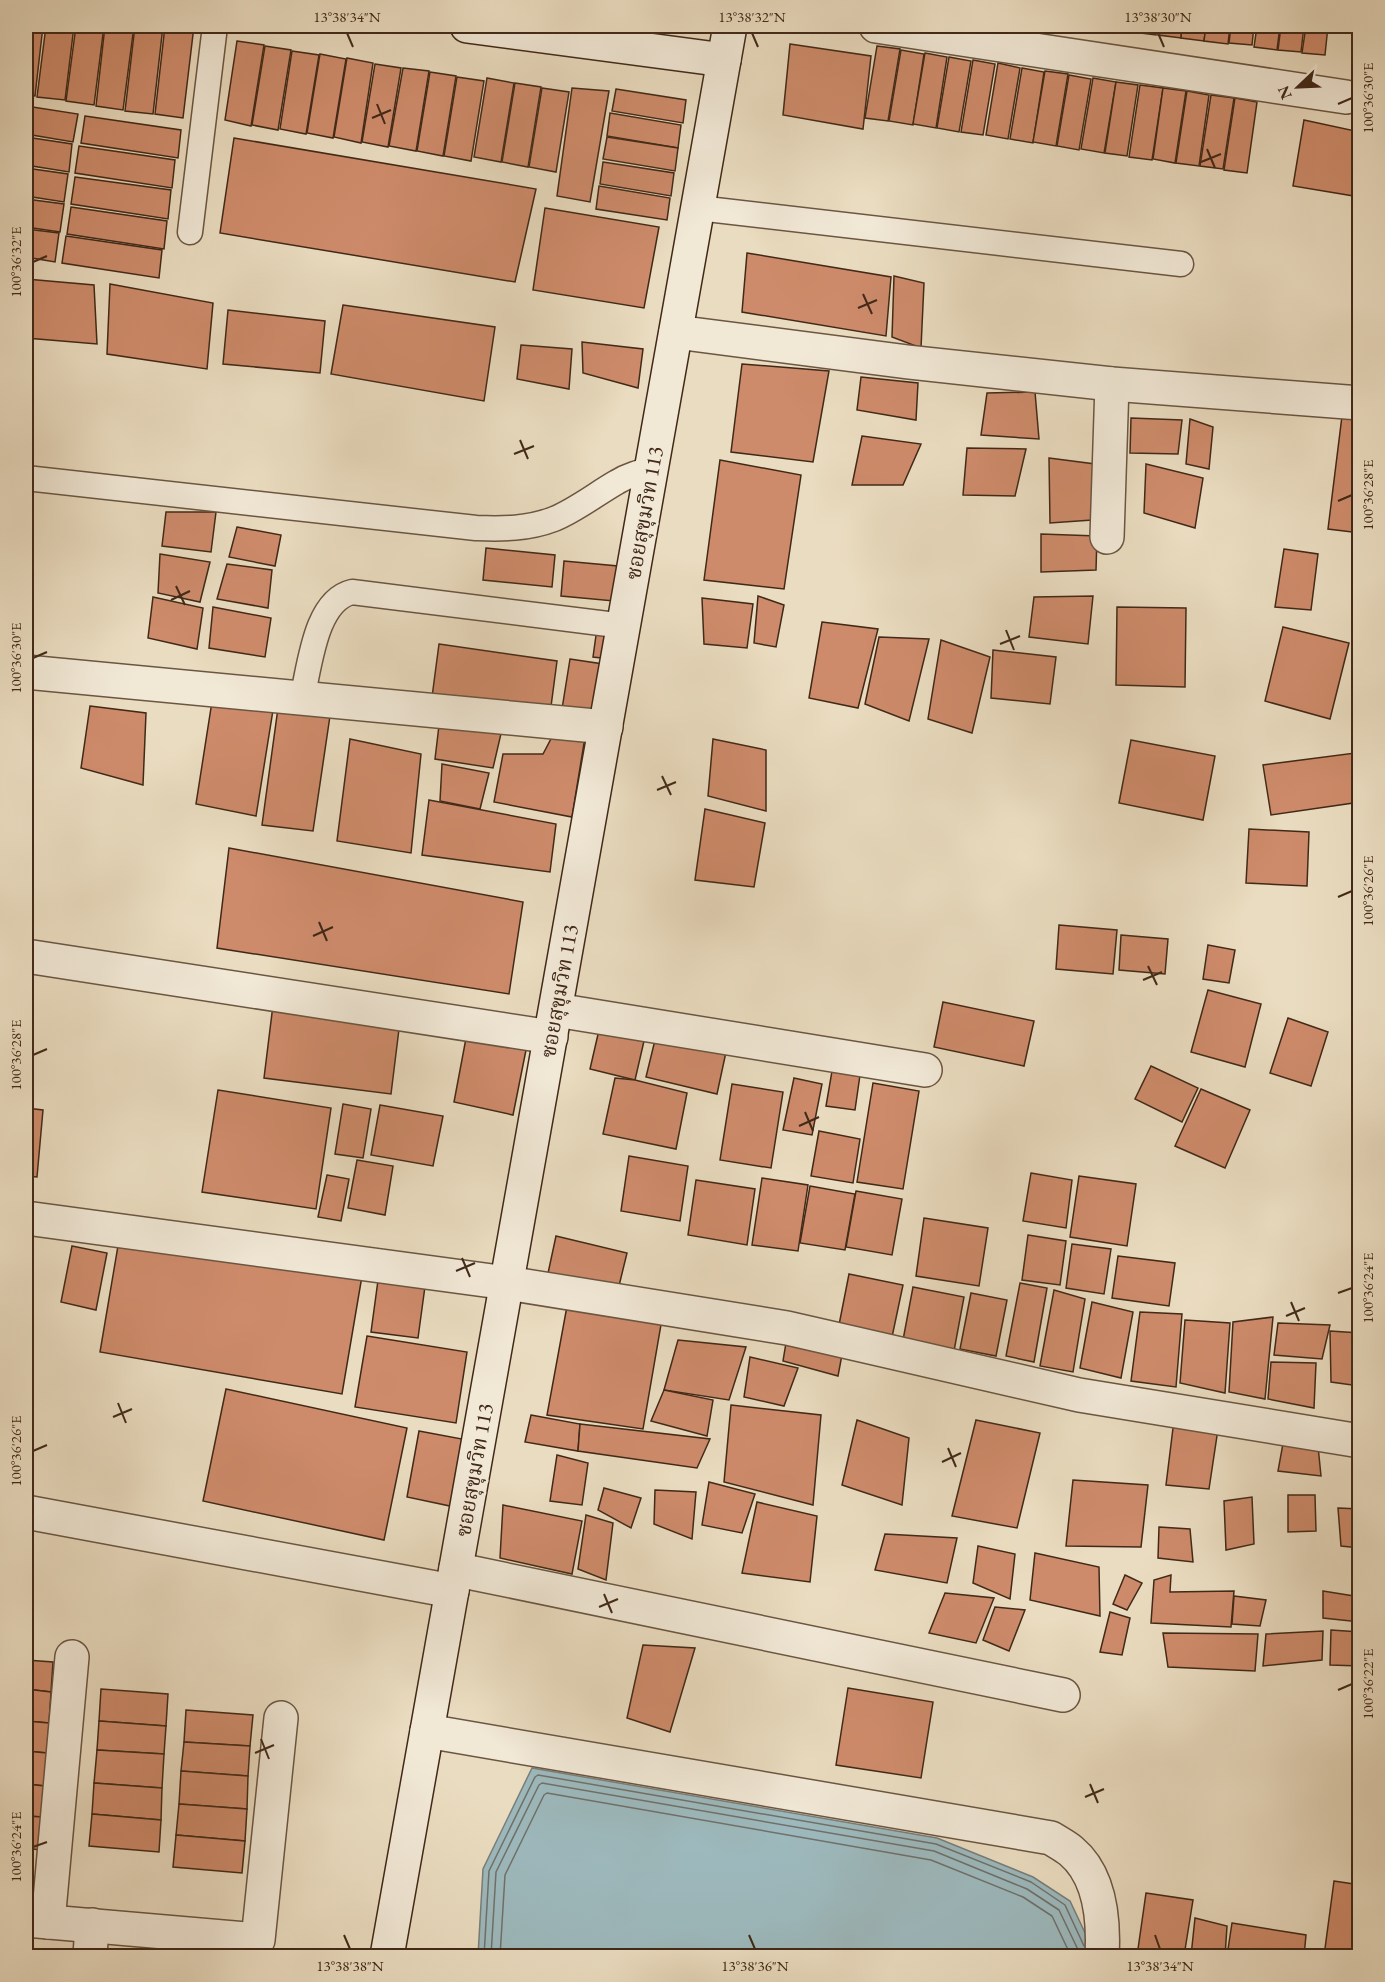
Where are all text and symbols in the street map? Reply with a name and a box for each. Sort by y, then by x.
text: 13°38'34"N [313,7,381,26]
text: 13°38'32"N [718,7,786,26]
text: 13°38'30"N [1124,7,1192,26]
north arrow [1268,57,1328,117]
text: 100°36'30"E [1358,62,1377,134]
text: N [1272,83,1297,103]
text: 100°36'32"E [6,226,25,298]
street label: ซอยสุขุมวิท 113 [619,444,670,582]
text: 100°36'28"E [1358,459,1377,531]
text: 100°36'30"E [6,622,25,694]
text: 100°36'26"E [1358,855,1377,927]
street label: ซอยสุขุมวิท 113 [534,922,585,1060]
text: 100°36'28"E [6,1019,25,1091]
text: 100°36'24"E [1358,1252,1377,1324]
street label: ซอยสุขุมวิท 113 [449,1401,500,1539]
text: 100°36'26"E [6,1415,25,1487]
text: 100°36'22"E [1358,1648,1377,1720]
text: 100°36'24"E [6,1811,25,1883]
text: 13°38'38"N [316,1956,384,1975]
text: 13°38'36"N [721,1956,789,1975]
text: 13°38'34"N [1126,1956,1194,1975]

